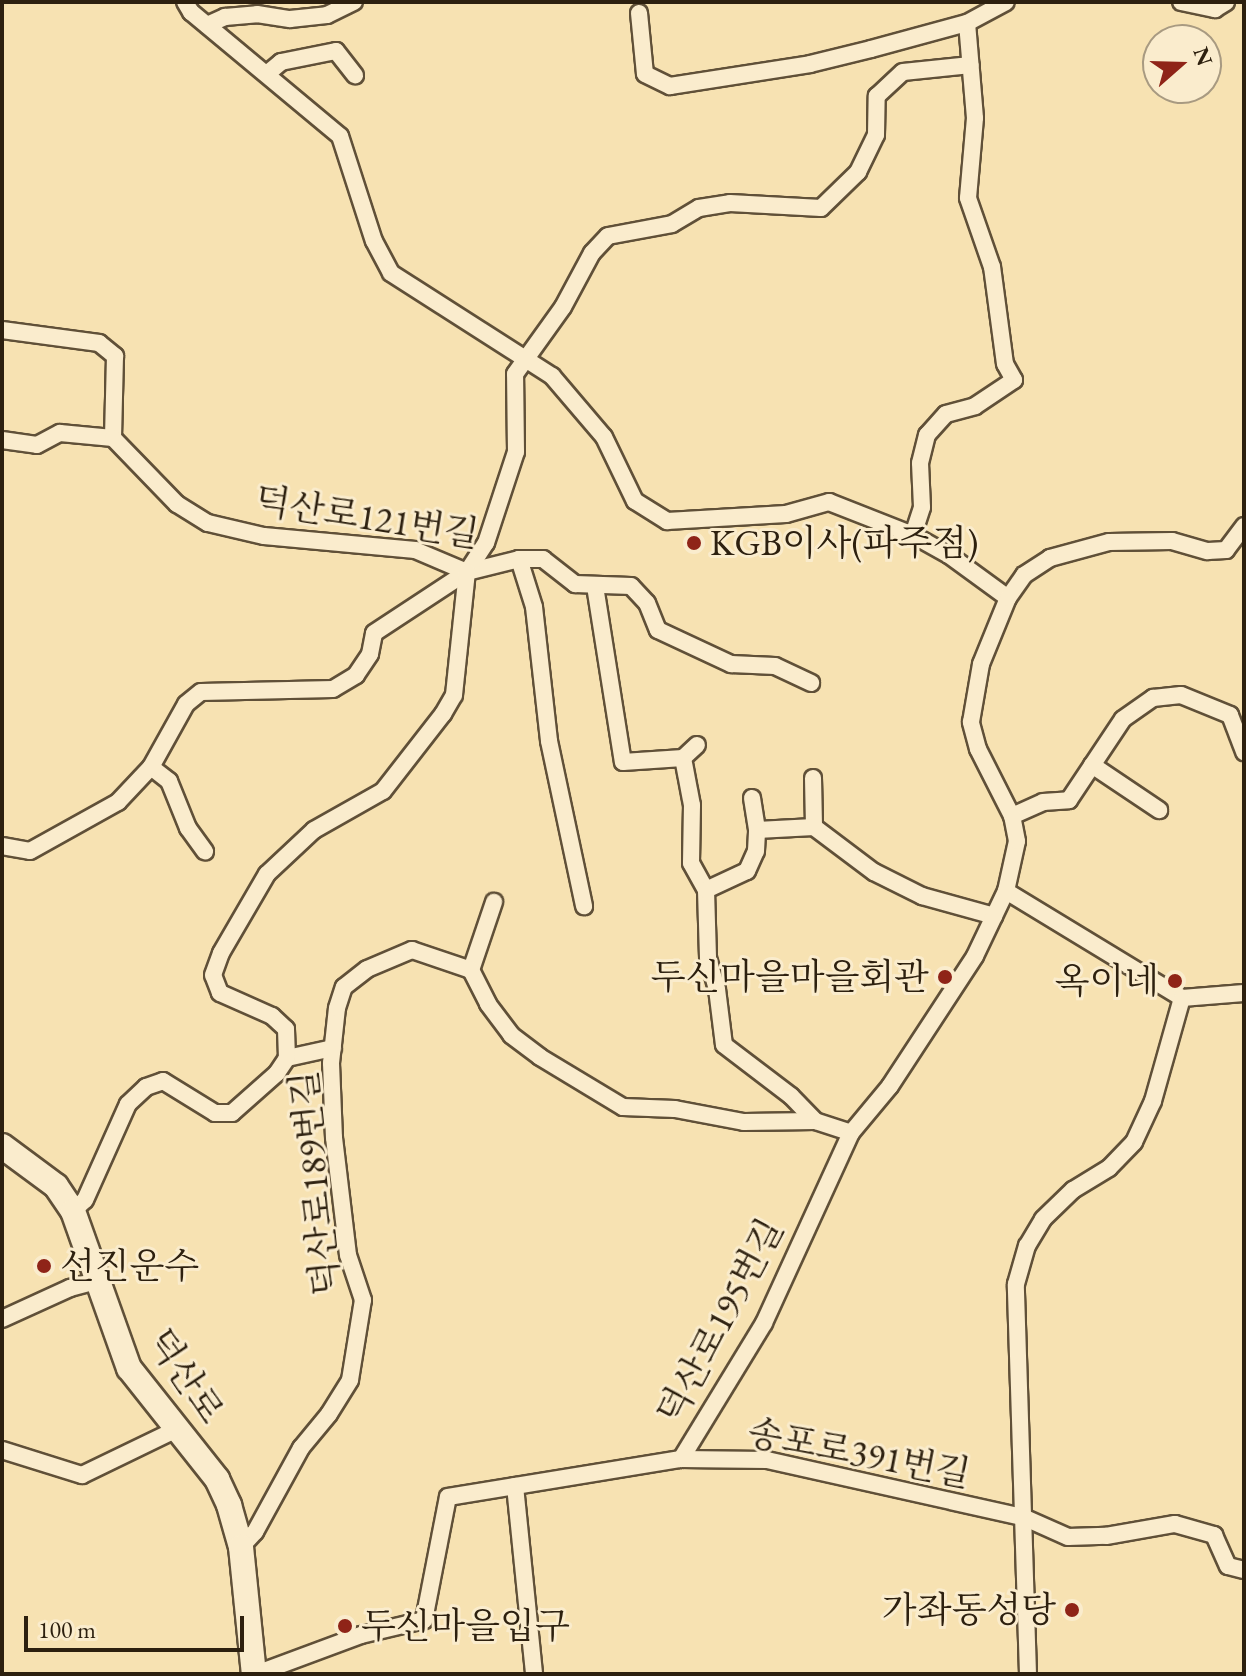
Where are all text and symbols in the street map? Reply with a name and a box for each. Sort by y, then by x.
north arrow [1142,24,1222,104]
text: N [1186,43,1220,70]
street label: 덕산로121번길 [252,478,482,556]
place label: KGB이사(파주점) [710,521,978,565]
marker: KGB이사(파주점) [685,534,703,552]
place label: 두신마을마을회관 [651,955,929,999]
place label: 옥이네 [1055,959,1159,1003]
marker: 두신마을마을회관 [936,968,954,986]
marker: 옥이네 [1166,972,1184,990]
street label: 덕산로189번길 [282,1069,348,1297]
street label: 덕산로195번길 [648,1211,792,1431]
place label: 선진운수 [60,1244,199,1288]
marker: 선진운수 [35,1257,53,1275]
street label: 덕산로 [139,1321,233,1431]
street label: 송포로391번길 [744,1410,974,1496]
place label: 가좌동성당 [882,1588,1056,1632]
scale bar [28,1600,248,1650]
marker: 가좌동성당 [1063,1601,1081,1619]
place label: 두신마을입구 [361,1604,570,1648]
text: 100 m [38,1614,96,1645]
marker: 두신마을입구 [336,1617,354,1635]

